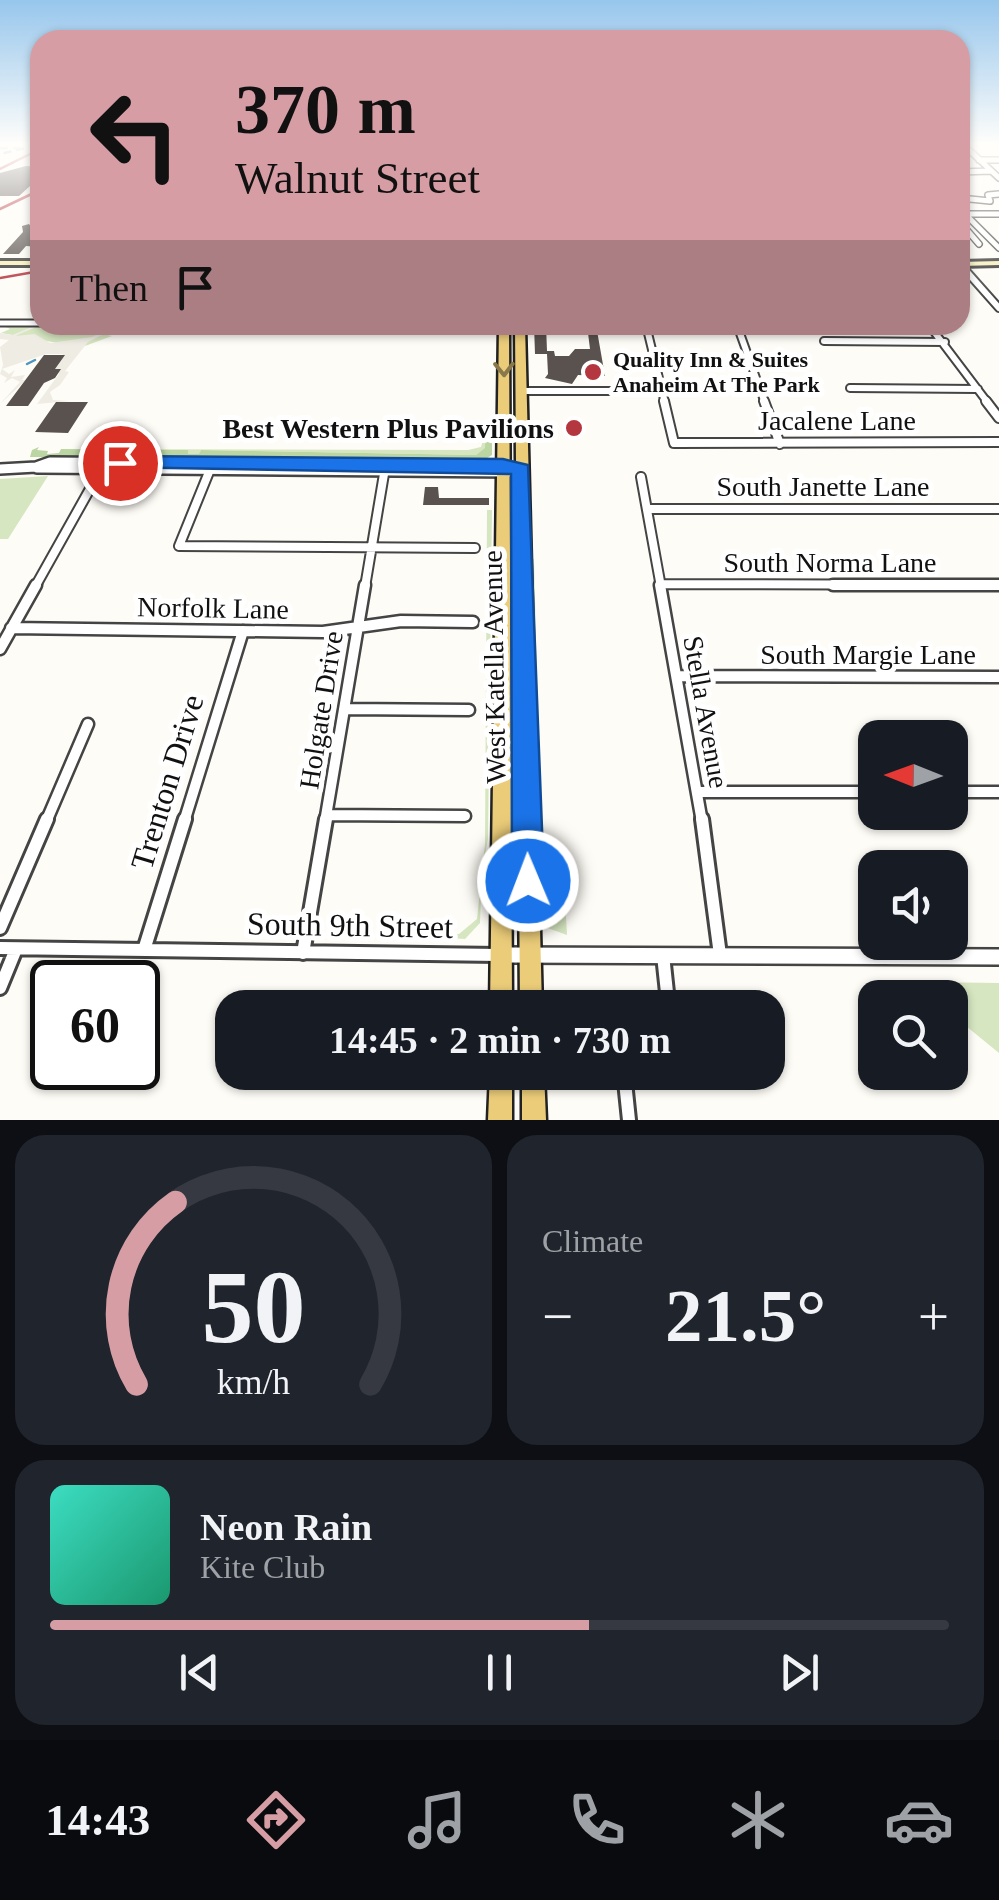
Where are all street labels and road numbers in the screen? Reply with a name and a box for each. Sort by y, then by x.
street label: Jacalene Lane [758,405,916,436]
street label: South Janette Lane [716,471,930,502]
street label: South Norma Lane [723,547,937,578]
street label: West Katella Avenue [476,550,512,784]
street label: Norfolk Lane [137,591,289,625]
street label: Holgate Drive [293,629,349,791]
street label: Stella Avenue [677,633,735,791]
street label: South Margie Lane [760,639,976,670]
street label: Trenton Drive [123,690,211,874]
street label: South 9th Street [247,905,454,945]

